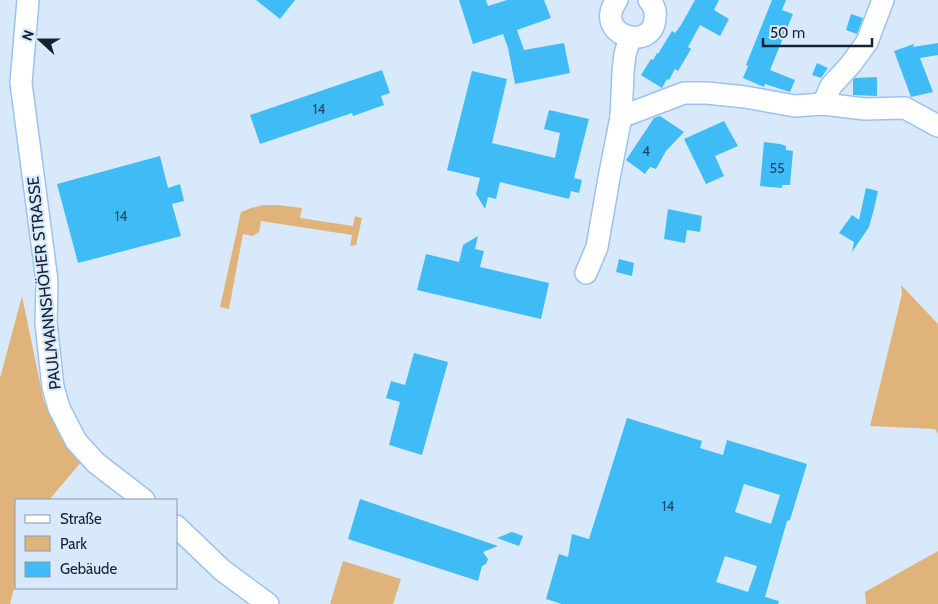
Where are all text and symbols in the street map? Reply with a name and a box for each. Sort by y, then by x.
north arrow [15,15,65,65]
scale bar [763,15,872,47]
text: 50 m [770,24,805,42]
text: N [18,27,38,43]
house number: 14 [313,100,325,118]
house number: 4 [642,142,650,160]
house number: 55 [769,159,785,177]
street label: PAULMANNSHÖHER STRASSE [23,175,65,391]
house number: 14 [115,207,127,225]
house number: 14 [662,497,674,515]
legend [15,499,178,589]
text: Straße [60,510,102,528]
text: Park [60,535,87,553]
text: Gebäude [60,560,117,578]

